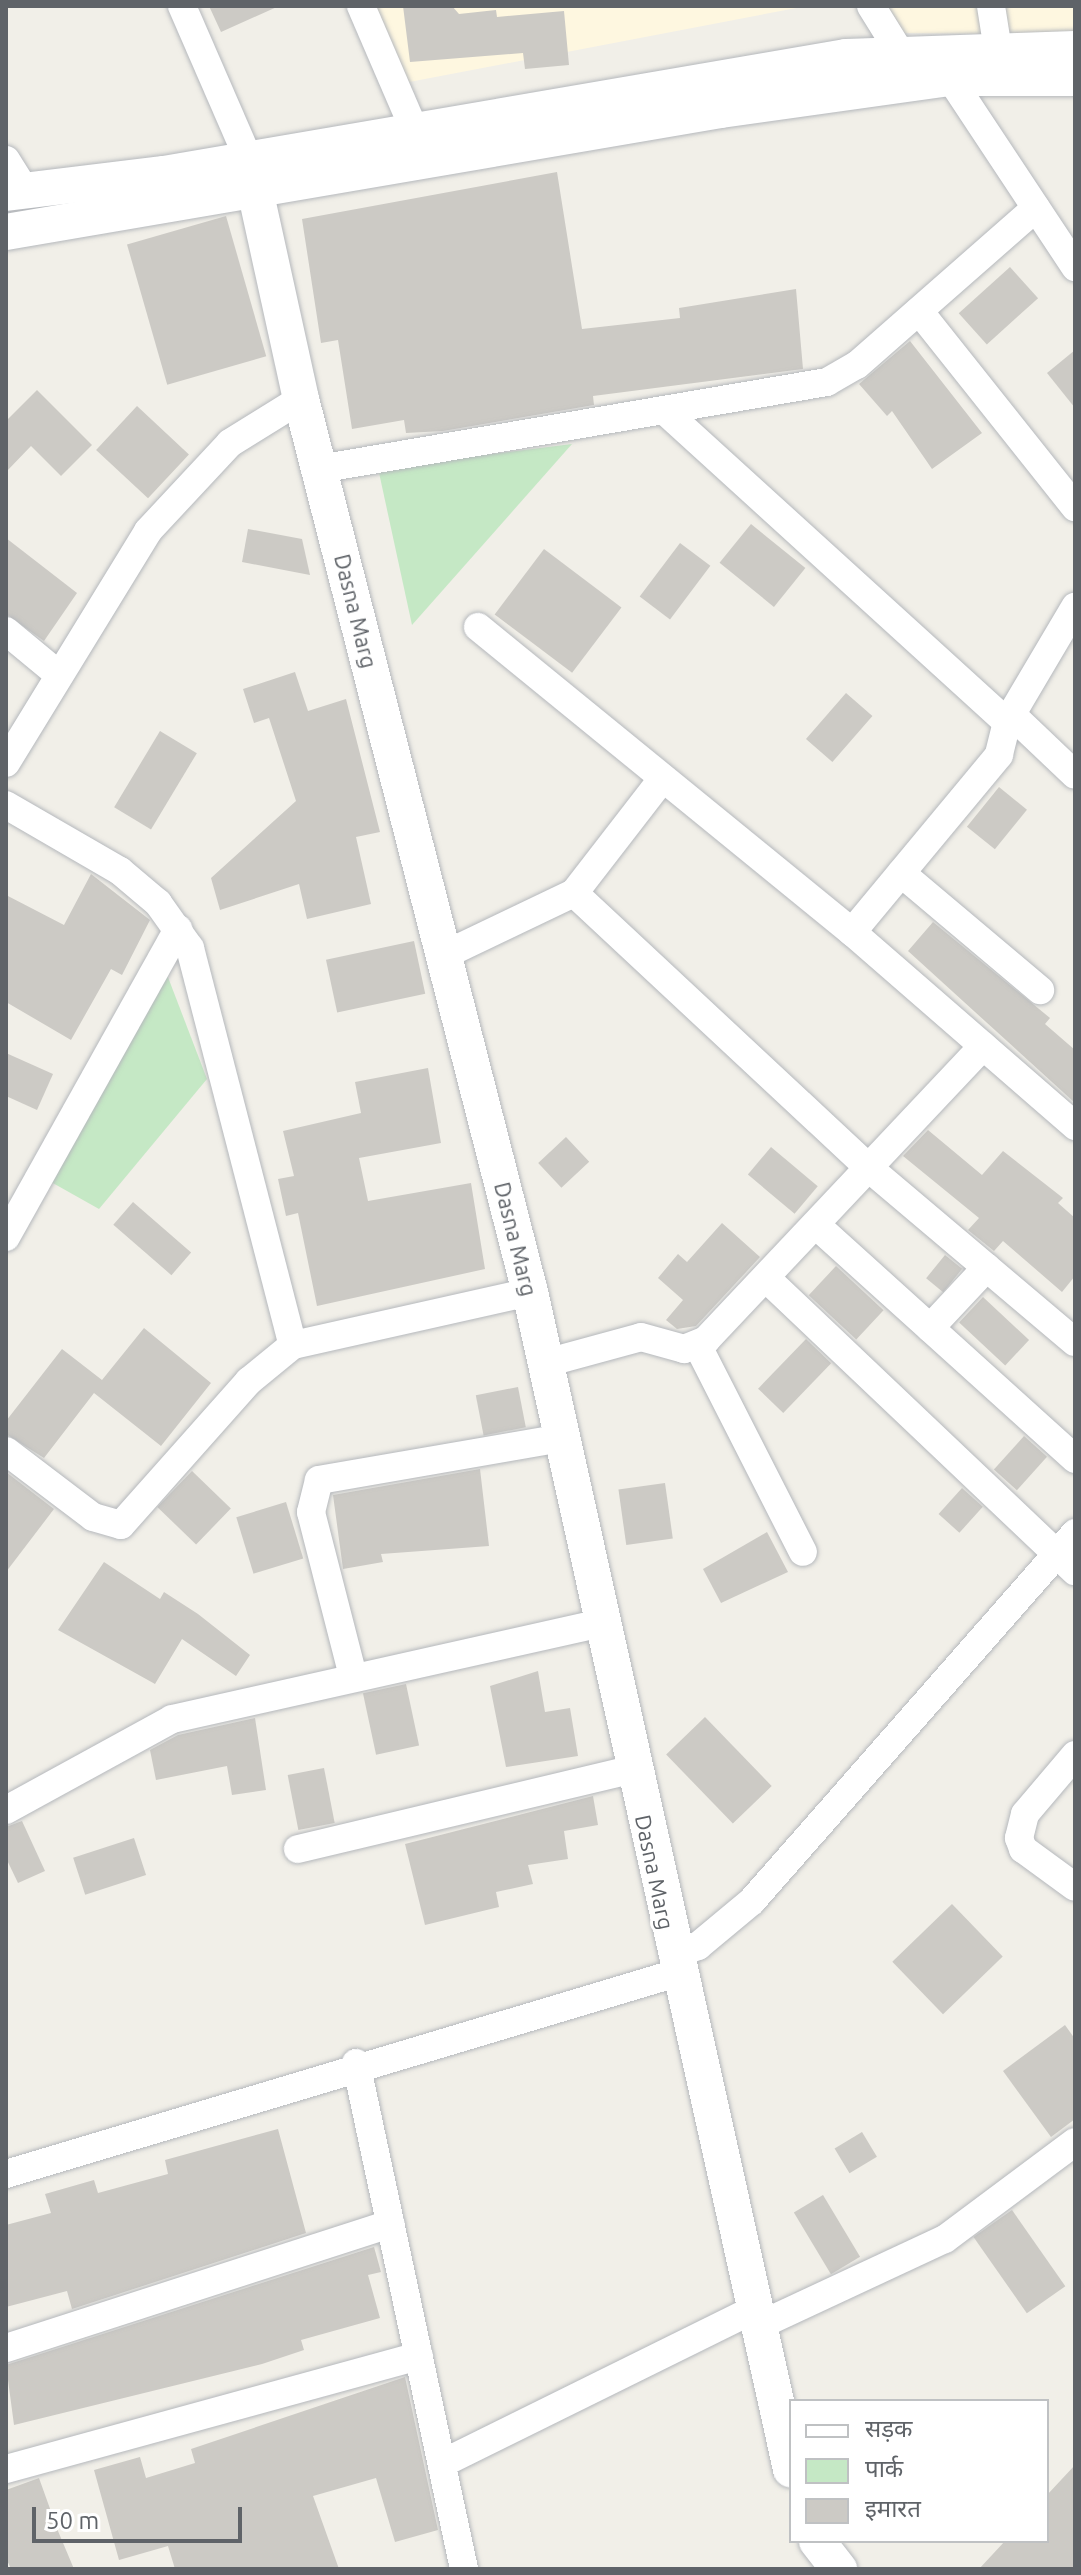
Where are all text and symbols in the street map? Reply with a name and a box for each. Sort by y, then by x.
street label: Dasna Marg [329,551,383,671]
street label: Dasna Marg [489,1179,543,1299]
street label: Dasna Marg [630,1812,680,1932]
legend [789,2399,1049,2543]
text: सड़क [865,2415,913,2442]
text: पार्क [865,2455,903,2482]
scale bar [36,2491,246,2541]
text: इमारत [865,2495,921,2522]
text: 50 m [46,2507,99,2534]

